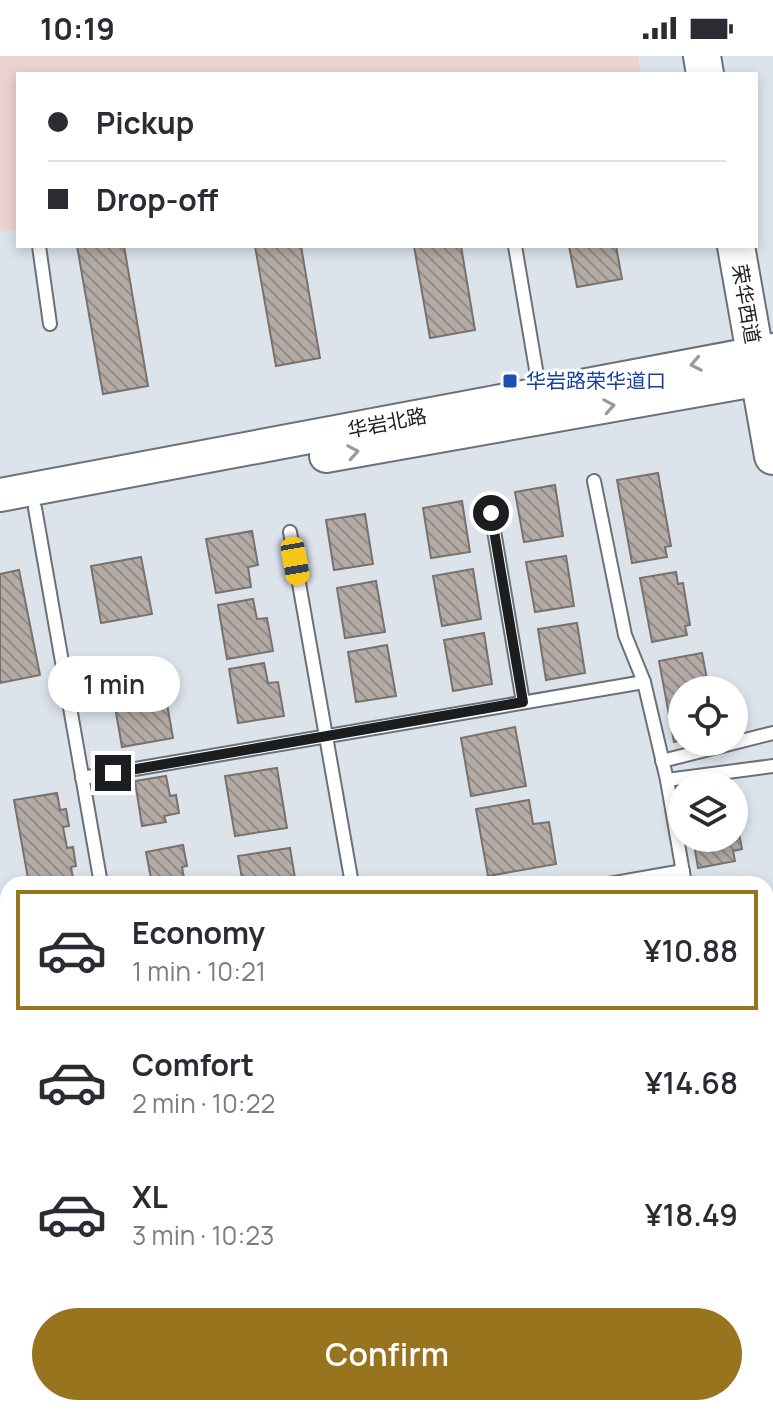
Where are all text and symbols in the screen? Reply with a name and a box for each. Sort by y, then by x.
text: 10:19 [40,8,115,49]
text: Pickup [96,102,194,143]
text: Drop-off [96,179,218,220]
street label: 荣华西道 [726,262,767,346]
one-way arrow [690,355,703,372]
place label: 华岩路荣华道口 [526,367,666,394]
marker: 华岩路荣华道口 [501,372,519,390]
one-way arrow [602,399,615,416]
street label: 华岩北路 [345,402,429,443]
one-way arrow [346,444,359,461]
route start [473,495,509,531]
car [279,535,311,587]
callout: 1 min [47,657,179,713]
text: 1 min [83,666,145,702]
map controls [668,676,748,852]
button: locate [668,676,748,756]
route end [95,755,131,791]
button: layers [668,772,748,852]
text: Economy [132,912,265,953]
icon: car [36,914,108,986]
text: ¥10.88 [644,930,738,971]
text: 1 min · 10:21 [132,953,266,989]
text: Comfort [132,1044,254,1085]
icon: car [36,1046,108,1118]
text: ¥14.68 [645,1062,738,1103]
text: 2 min · 10:22 [132,1085,275,1121]
text: XL [132,1176,168,1217]
icon: car [36,1178,108,1250]
text: ¥18.49 [645,1194,738,1235]
text: 3 min · 10:23 [132,1217,274,1253]
button: Confirm [32,1308,742,1400]

